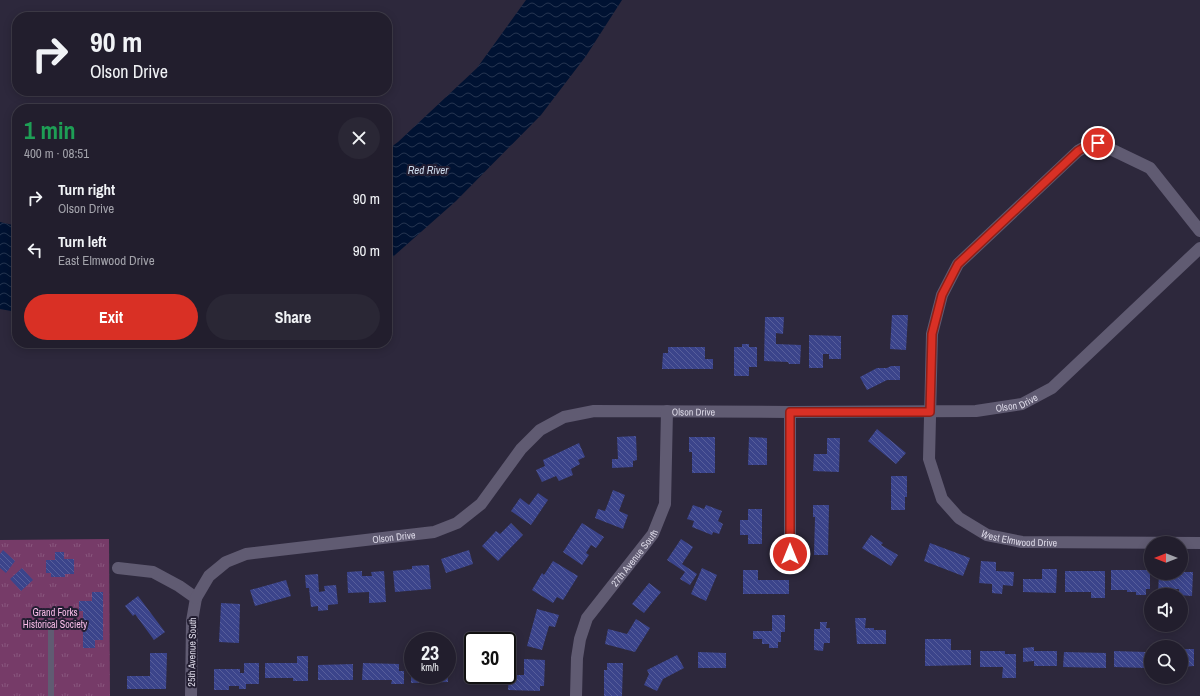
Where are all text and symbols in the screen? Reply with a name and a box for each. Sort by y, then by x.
text: 90 m [90,23,142,61]
icon: right [24,28,76,80]
text: Olson Drive [90,59,168,84]
text: 1 min [24,114,75,146]
button: close [338,117,380,159]
pin [1081,126,1115,160]
icon: arrive [1087,132,1109,154]
text: 400 m · 08:51 [24,145,89,162]
water label: Red River [408,163,449,177]
text: Turn right [58,179,115,200]
icon: right [24,187,46,209]
text: 90 m [353,188,380,209]
text: Olson Drive [58,200,114,217]
text: Turn left [58,231,106,252]
icon: left [24,239,46,261]
text: 90 m [353,240,380,261]
text: East Elmwood Drive [58,252,155,269]
button: Exit [24,294,198,340]
button: Share [206,294,380,340]
street label: Olson Drive [995,390,1040,414]
street label: Olson Drive [672,405,716,418]
street label: 27th Avenue South [608,527,661,589]
street label: West Elmwood Drive [979,527,1058,549]
street label: Olson Drive [372,528,417,546]
position arrow [769,533,811,575]
north arrow [1144,536,1188,580]
map controls [1144,536,1188,684]
button: sound [1144,588,1188,632]
park label: Grand Forks Historical Society [23,606,88,631]
street label: 25th Avenue South [185,617,199,687]
speed limit sign: 30 [464,632,516,684]
text: 23 [421,639,439,666]
button: search [1144,640,1188,684]
text: km/h [421,661,439,674]

